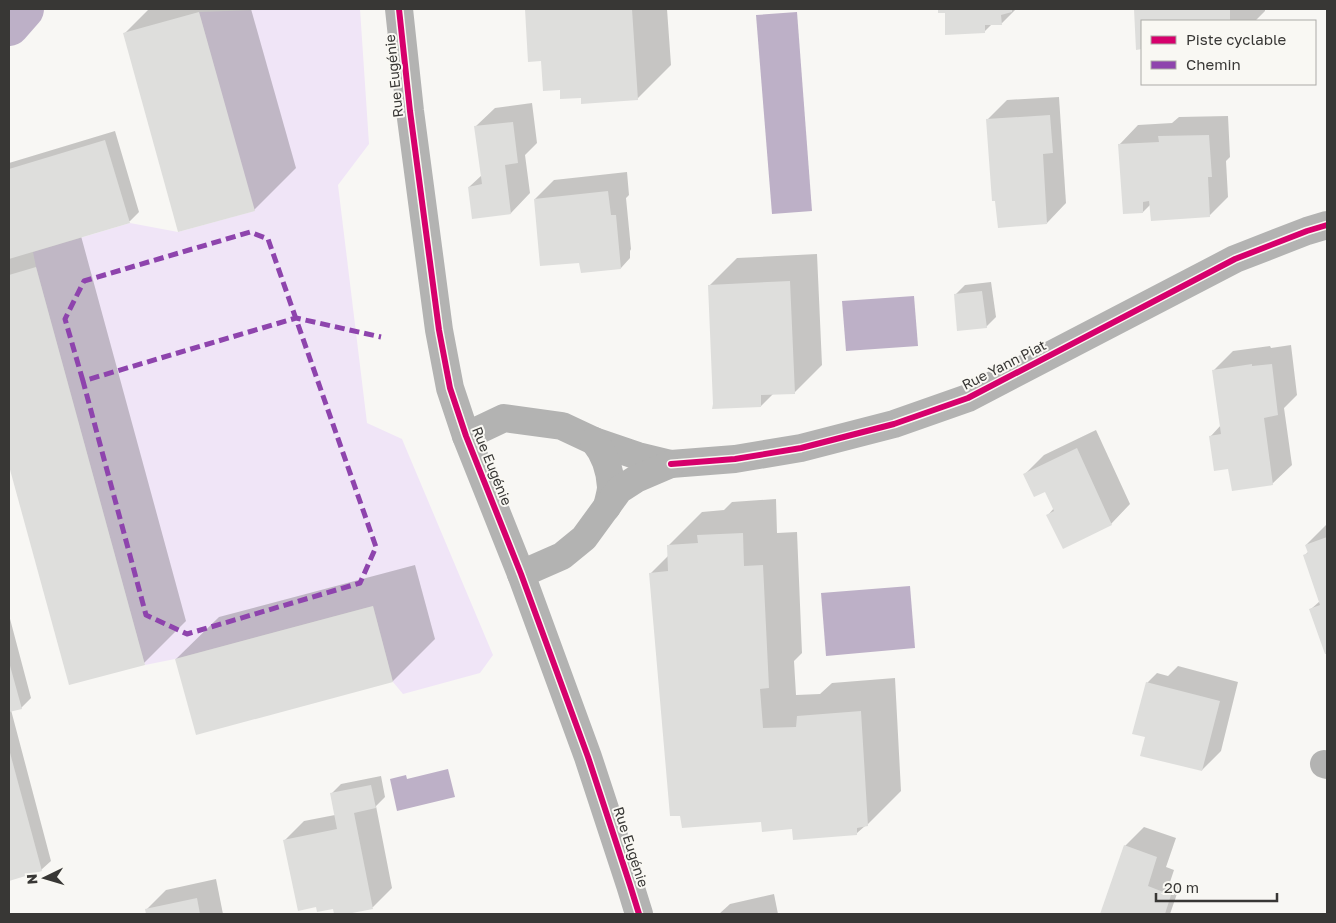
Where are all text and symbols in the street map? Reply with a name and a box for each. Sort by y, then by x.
legend [1141,20,1316,85]
text: Piste cyclable [1186,30,1287,48]
street label: Rue Eugénie [381,34,406,118]
text: Chemin [1186,55,1241,73]
street label: Rue Yann Piat [959,336,1049,393]
street label: Rue Eugénie [469,424,516,508]
street label: Rue Eugénie [610,804,652,889]
north arrow [20,853,70,903]
scale bar [1156,870,1277,902]
text: N [23,873,40,885]
text: 20 m [1164,878,1199,896]

